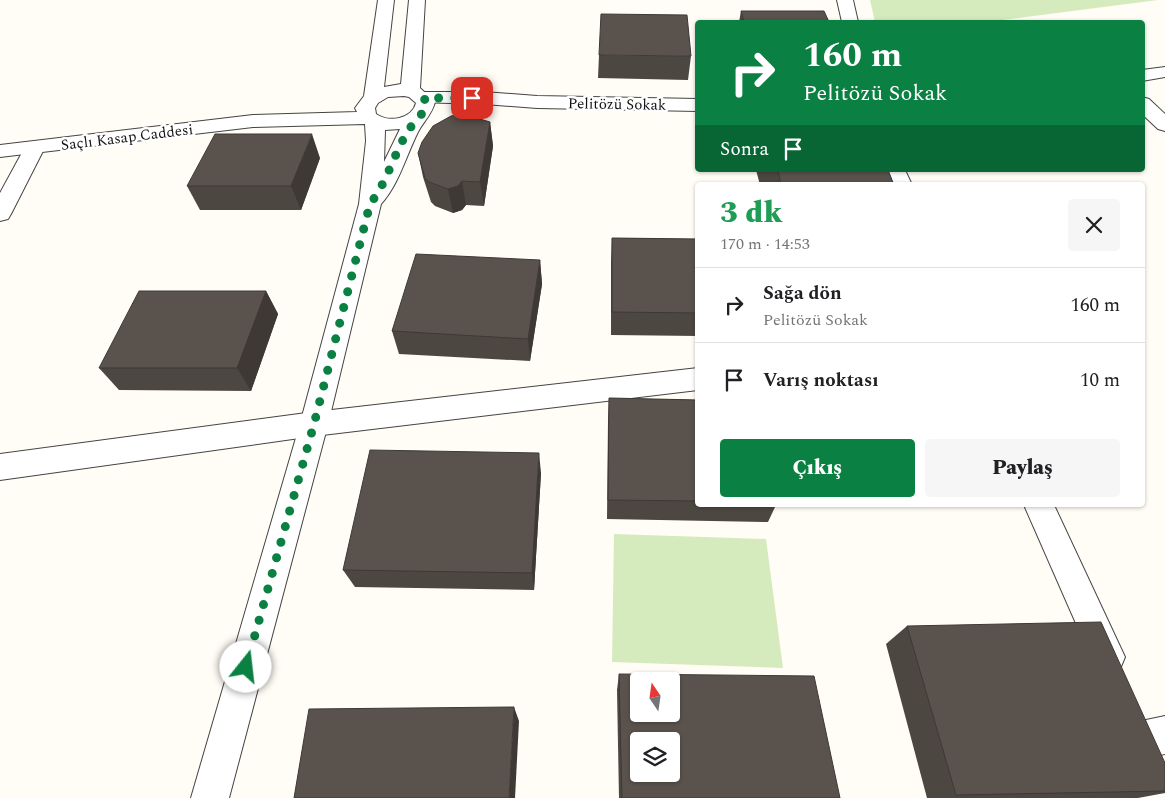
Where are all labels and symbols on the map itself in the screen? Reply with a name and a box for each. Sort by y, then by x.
pin [451,77,493,119]
street label: Pelitözü Sokak [568,92,666,117]
street label: Saçlı Kasap Caddesi [60,118,194,157]
position arrow [219,640,271,692]
north arrow [630,672,680,722]

